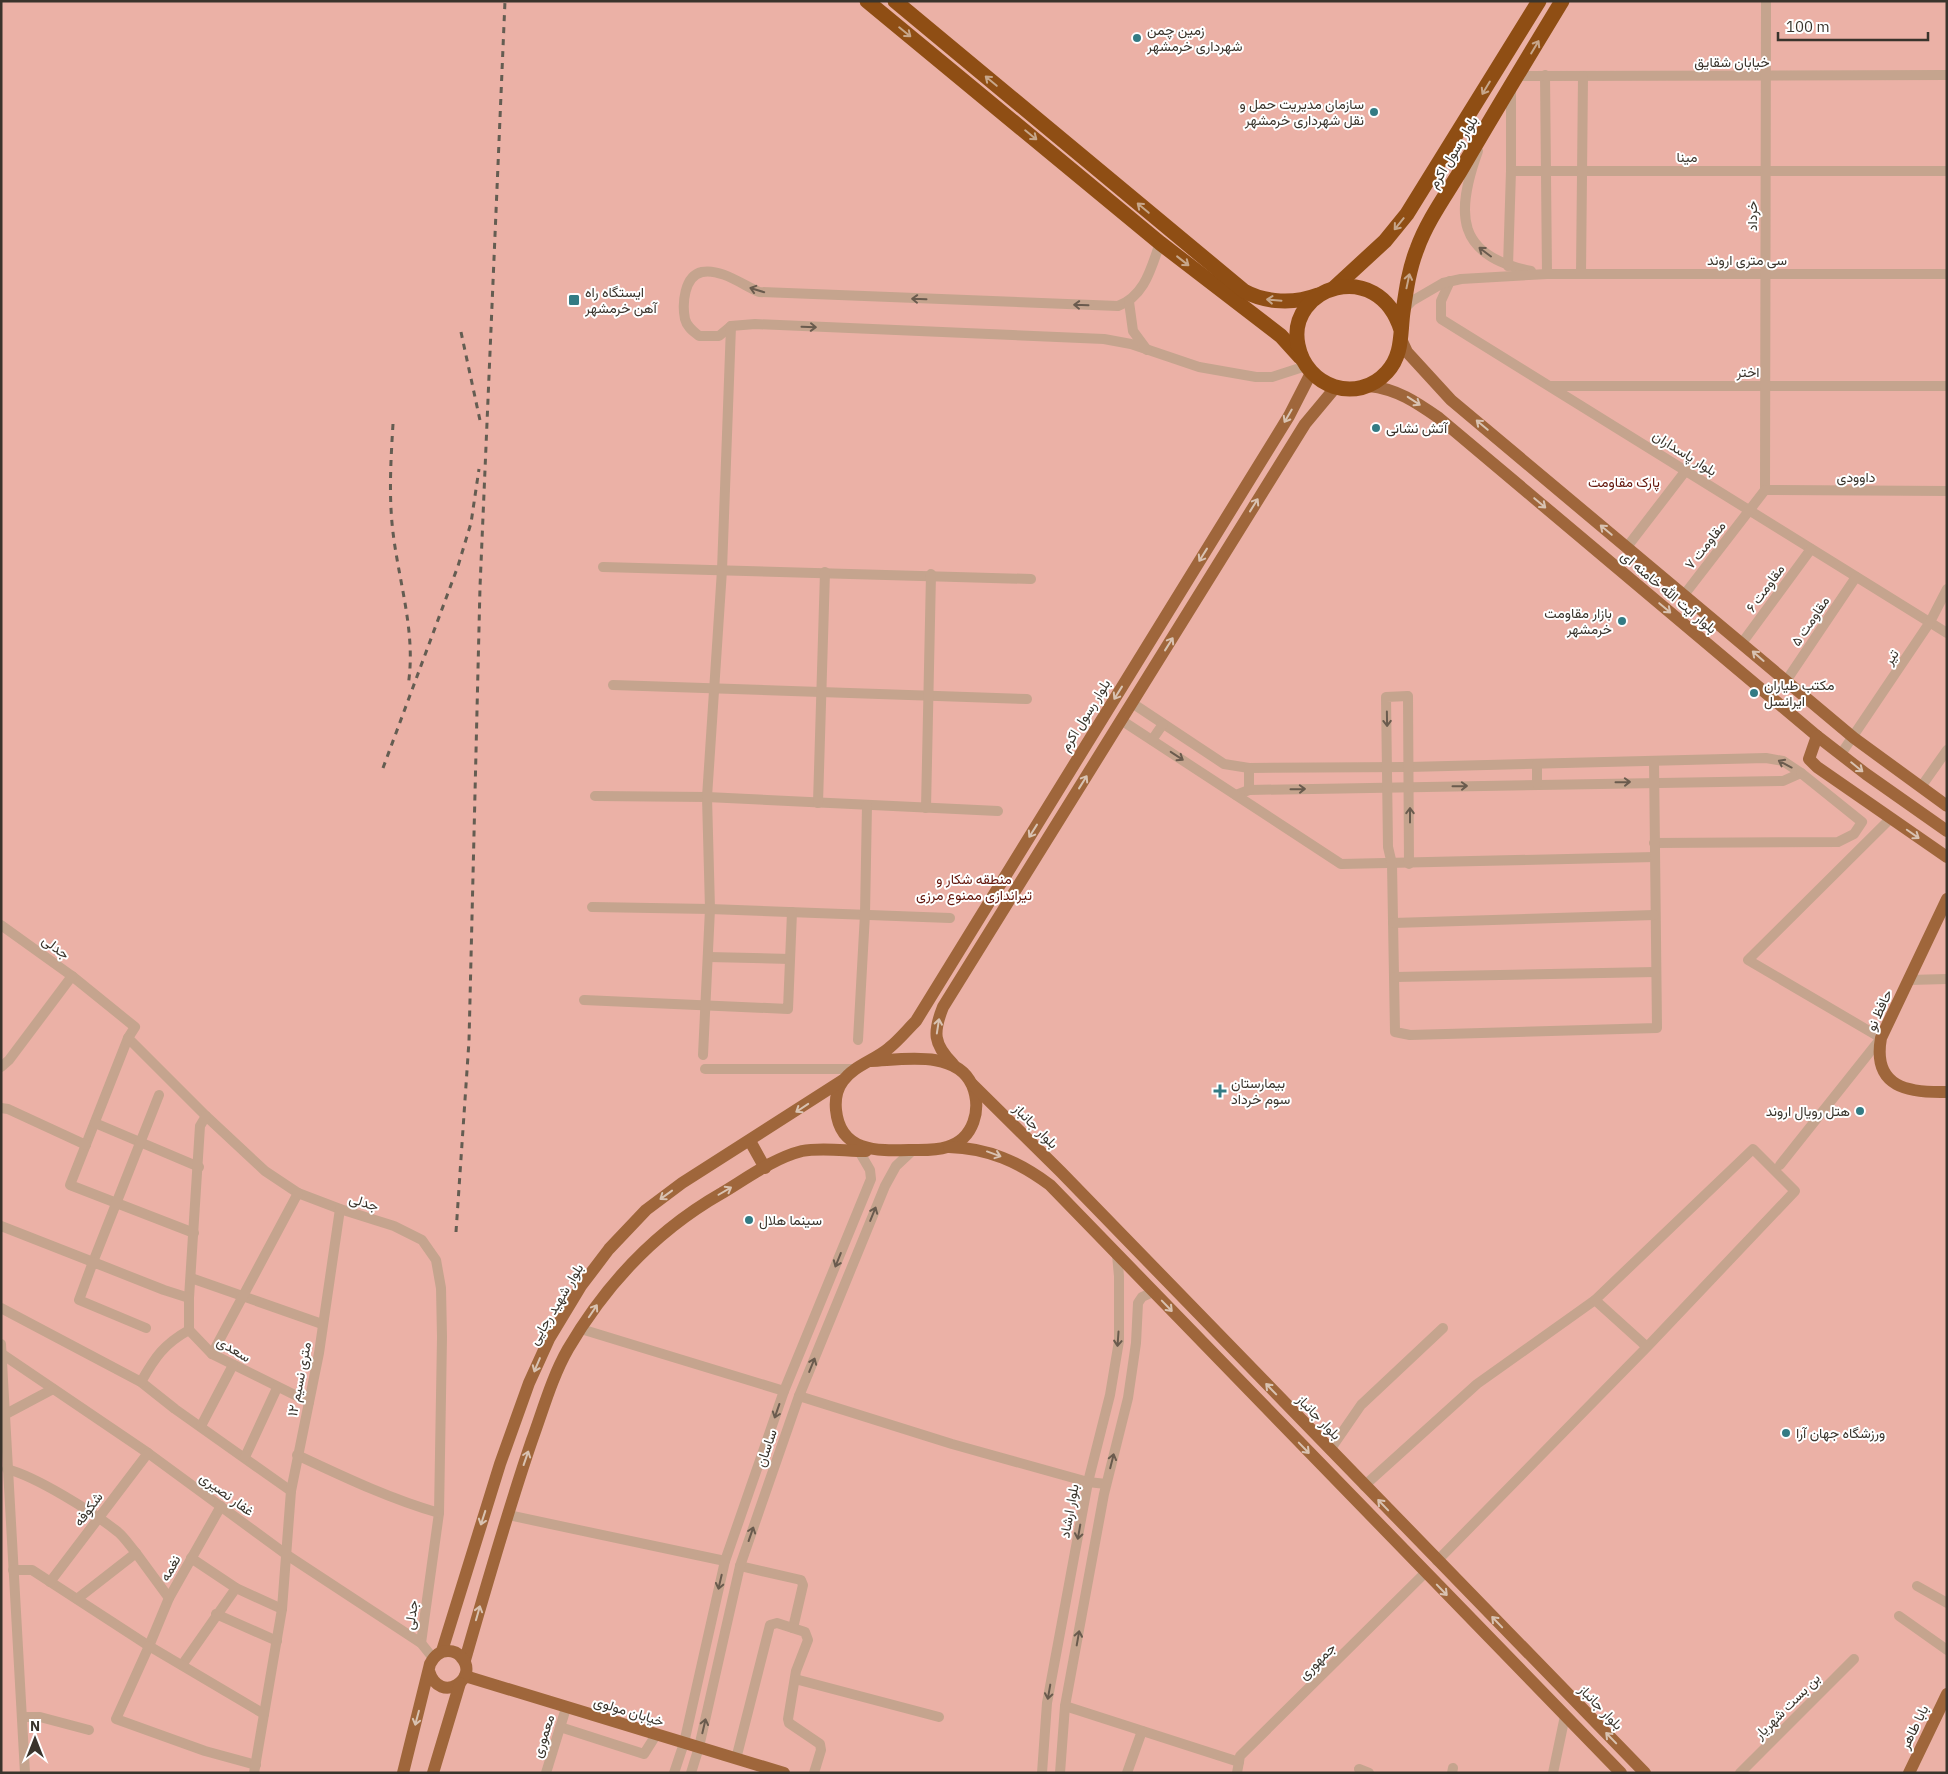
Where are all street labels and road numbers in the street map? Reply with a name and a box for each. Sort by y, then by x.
street label: خیابان شقایق [1694,53,1770,71]
street label: بلوار رسول اکرم [1424,112,1483,192]
street label: مینا [1677,148,1697,166]
street label: خرداد [1743,201,1761,231]
street label: سی متری اروند [1707,251,1787,269]
street label: اختر [1735,363,1760,381]
street label: بلوار پاسداران [1649,426,1720,481]
street label: داوودی [1837,468,1876,486]
street label: مقاومت ۷ [1681,517,1729,573]
street label: بلوار آیت الله خامنه ای [1617,547,1721,637]
street label: مقاومت ۶ [1742,560,1788,616]
street label: مقاومت ۵ [1787,593,1833,649]
street label: تیر [1879,646,1903,669]
street label: بلوار رسول اکرم [1056,676,1115,755]
street label: جدلی [39,931,73,963]
street label: حافظ نو [1862,986,1896,1034]
street label: بلوار جانباز [1009,1099,1062,1152]
street label: جدلی [347,1189,381,1215]
street label: بلوار شهید رجایی [525,1260,587,1348]
street label: سعدی [214,1332,254,1366]
street label: ۱۲ متری نسیم [283,1340,315,1418]
street label: بلوار جانباز [1292,1390,1345,1444]
street label: ساسان [751,1427,781,1469]
street label: غفار نصیری [196,1468,258,1520]
street label: بلوار ارشاد [1055,1483,1083,1539]
street label: شکوفه [69,1488,107,1530]
street label: نغمه [156,1552,184,1584]
street label: جدلی [400,1599,422,1631]
street label: جمهوری [1295,1639,1339,1683]
street label: بن بست شهریار [1750,1669,1824,1743]
street label: بلوار جانباز [1574,1680,1627,1734]
street label: خیابان مولوی [592,1692,666,1730]
street label: بابا طاهر [1895,1702,1932,1753]
street label: معموری [528,1712,558,1760]

